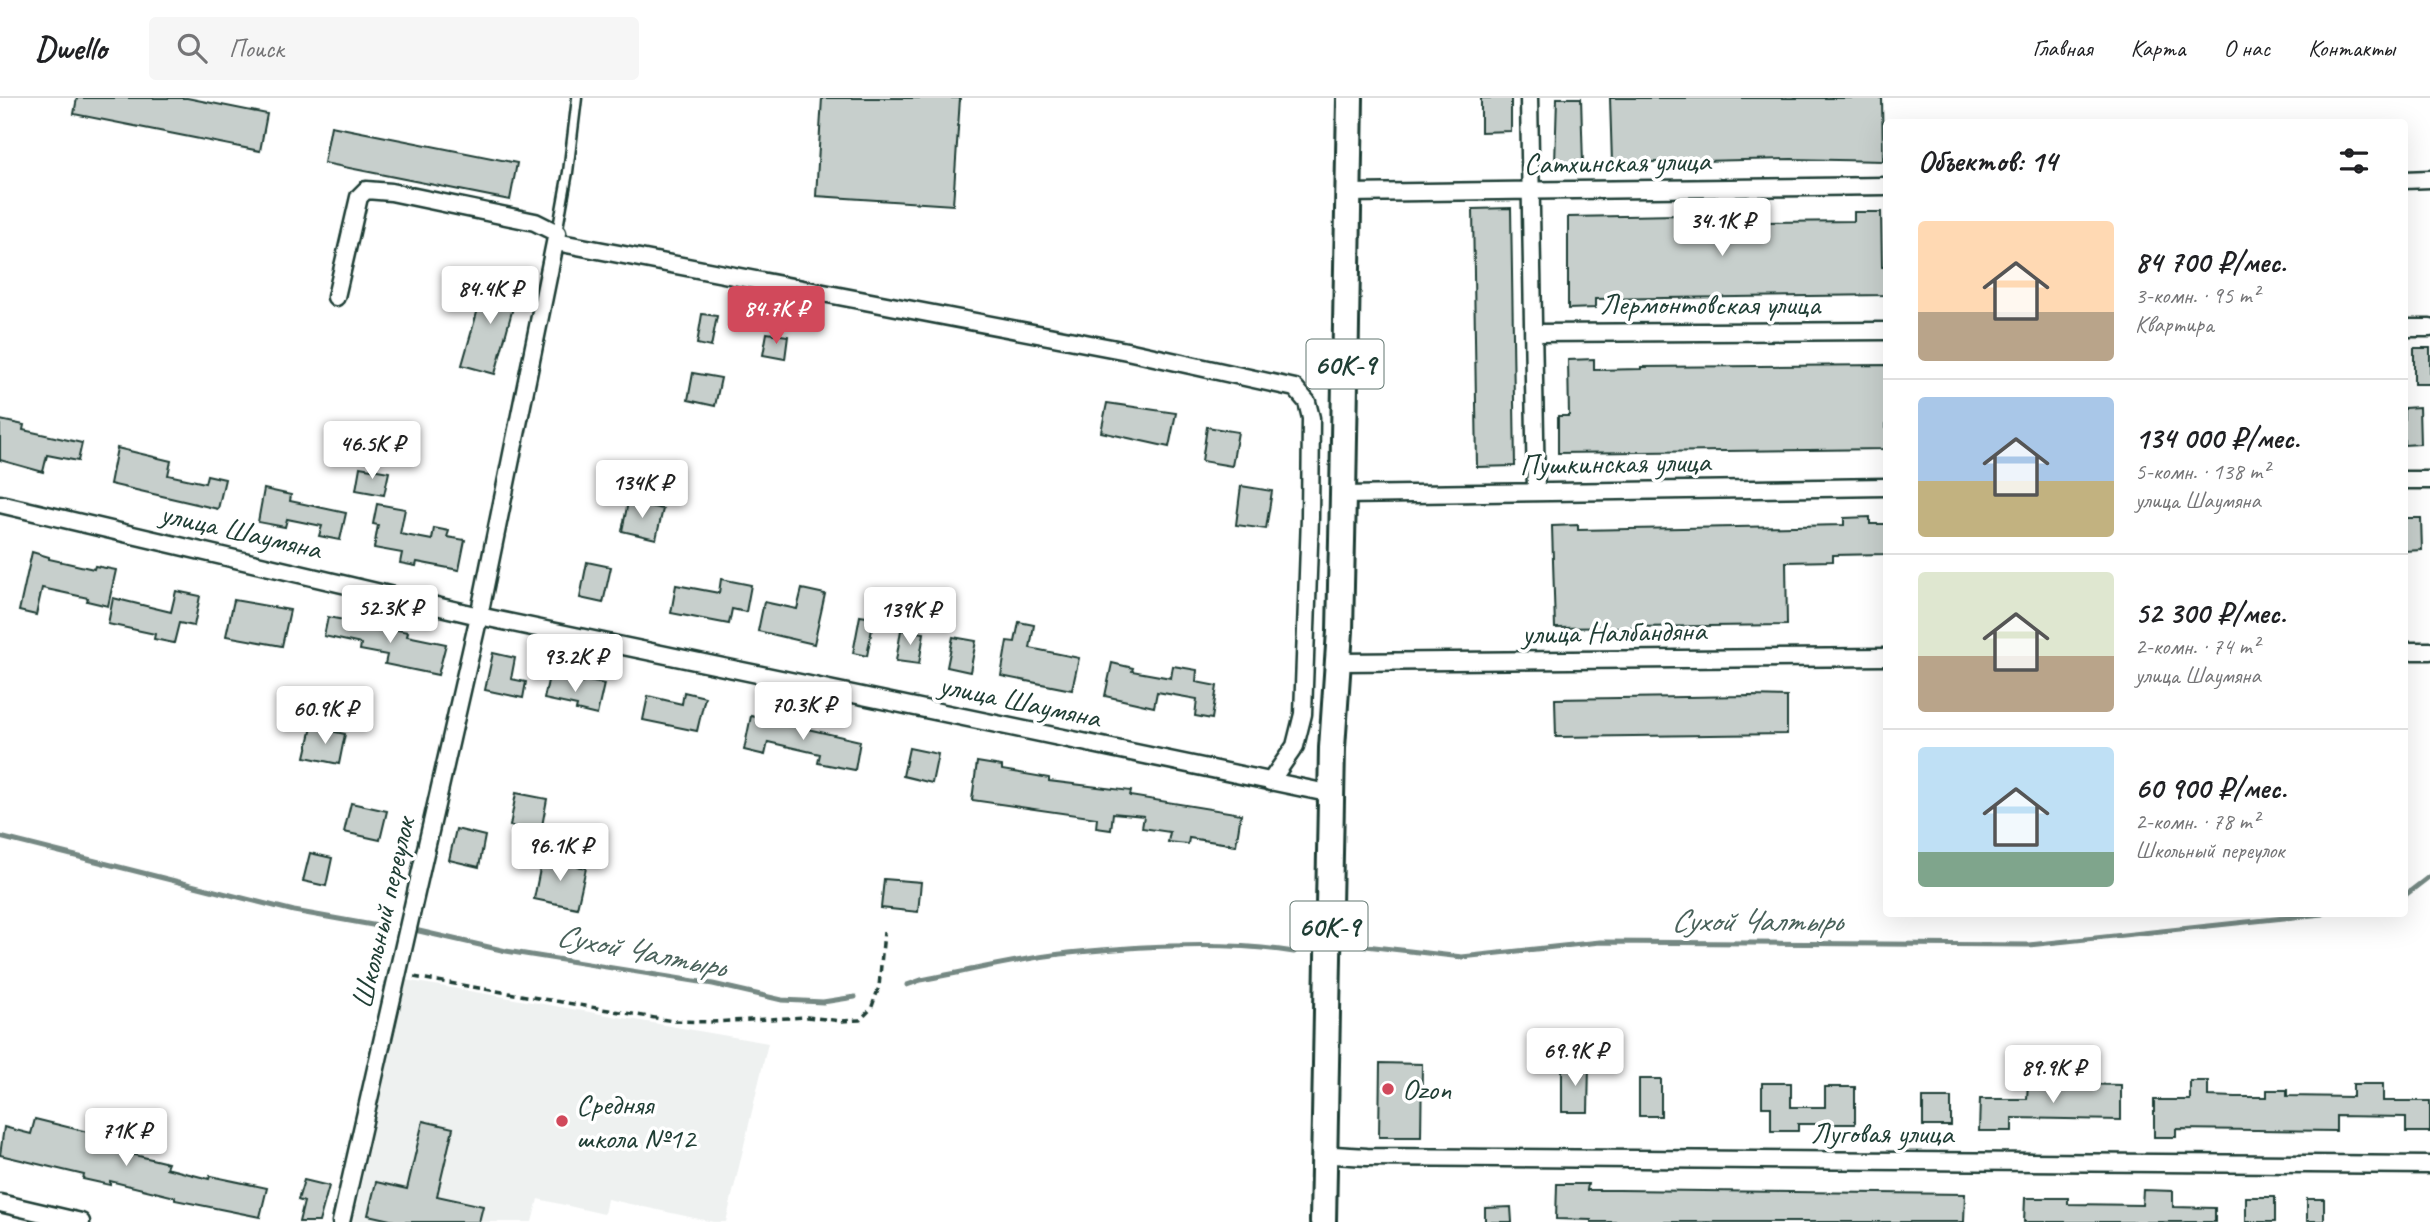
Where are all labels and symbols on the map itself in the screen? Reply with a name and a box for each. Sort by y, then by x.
street label: Сатхинская улица [1523,141,1713,183]
pin: 34.1K ₽ [1657,198,1787,258]
pin: 84.4K ₽ [425,266,555,326]
street label: Лермонтовская улица [1600,285,1822,323]
pin: 84.7K ₽ [711,286,841,346]
road number: 60К-9 [1306,340,1384,388]
pin: 46.5K ₽ [307,422,437,481]
street label: Пушкинская улица [1519,442,1713,484]
pin: 134K ₽ [585,460,699,520]
street label: улица Шаумяна [155,494,327,568]
pin: 52.3K ₽ [325,586,455,645]
pin: 139K ₽ [853,588,967,647]
street label: улица Налбандяна [1520,611,1708,653]
pin: 93.2K ₽ [510,634,640,694]
street label: улица Шаумяна [934,665,1106,737]
pin: 70.3K ₽ [738,682,868,742]
pin: 60.9K ₽ [260,686,390,746]
street label: Школьный переулок [343,811,424,1012]
pin: 96.1K ₽ [495,824,625,883]
water label: Сухой Чалтырь [1671,900,1846,941]
road number: 60К-9 [1290,902,1368,950]
water label: Сухой Чалтырь [553,914,733,988]
pin: 69.9K ₽ [1510,1028,1640,1088]
pin: 89.9K ₽ [1988,1046,2118,1105]
place label: Ozon [1402,1070,1452,1108]
marker: Ozon [1380,1081,1396,1097]
place label: Средняя школа №12 [576,1085,698,1157]
pin: 71K ₽ [77,1108,175,1168]
marker: Средняя школа №12 [554,1113,570,1129]
street label: Луговая улица [1811,1114,1955,1152]

